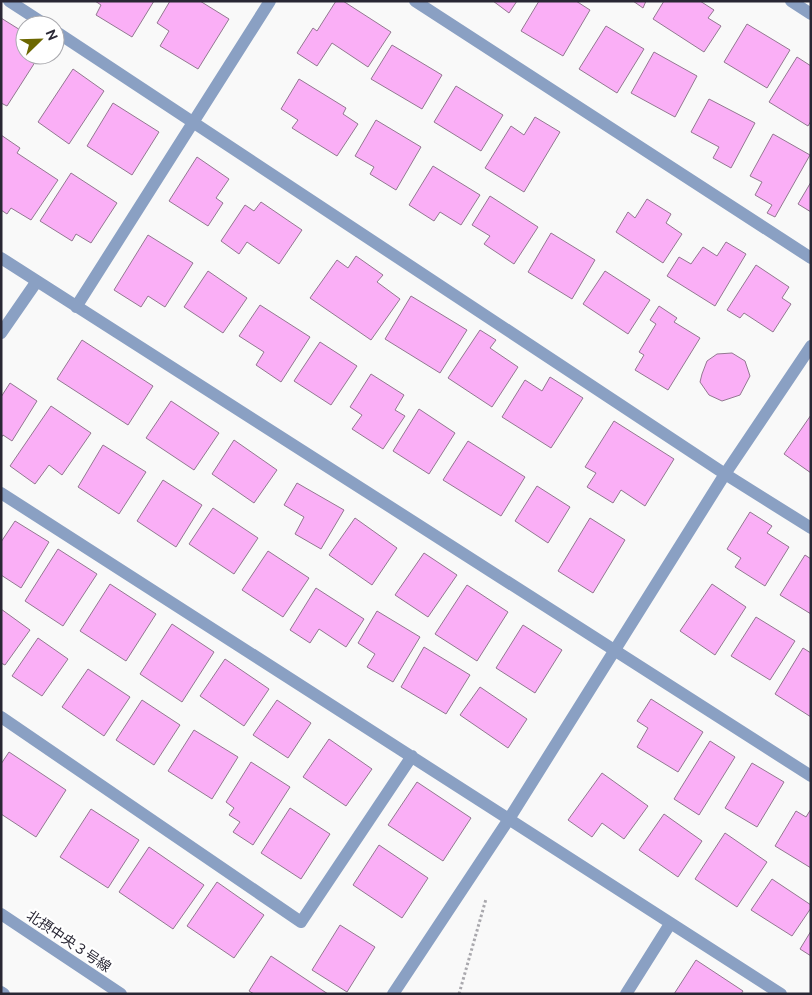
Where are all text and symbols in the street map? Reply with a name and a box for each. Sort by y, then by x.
north arrow [15,15,65,65]
text: N [43,27,61,43]
street label: 北摂中央３号線 [24,907,114,975]

